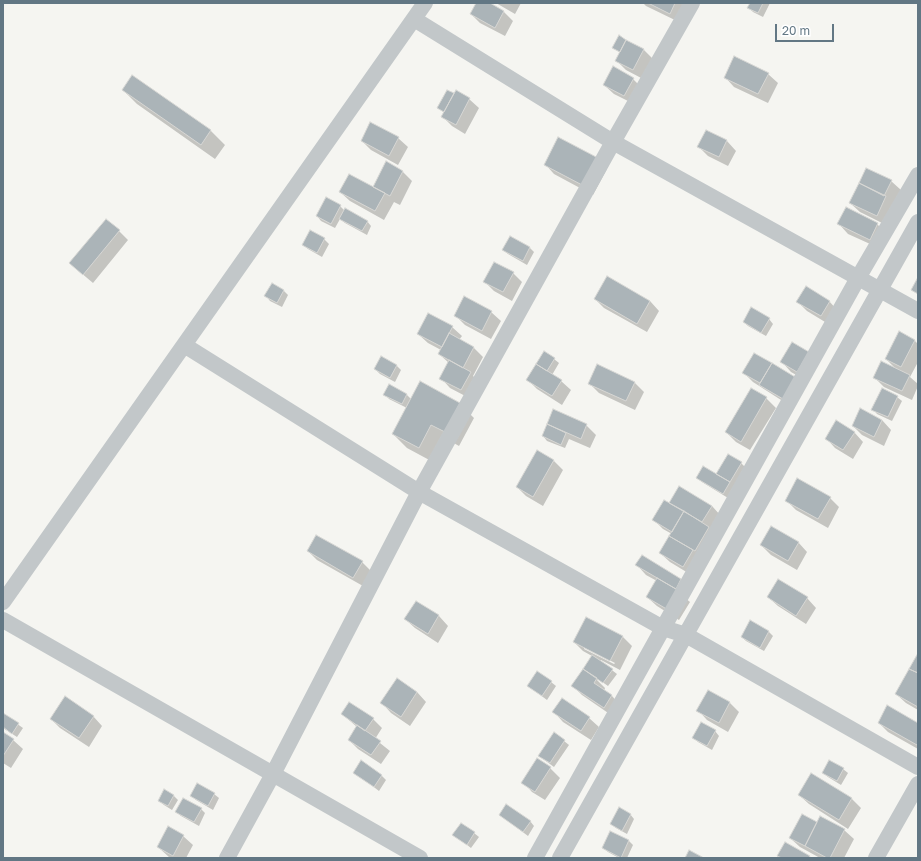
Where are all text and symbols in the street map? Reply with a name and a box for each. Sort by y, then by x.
scale bar [777,16,836,42]
text: 20 m [782,23,810,38]

